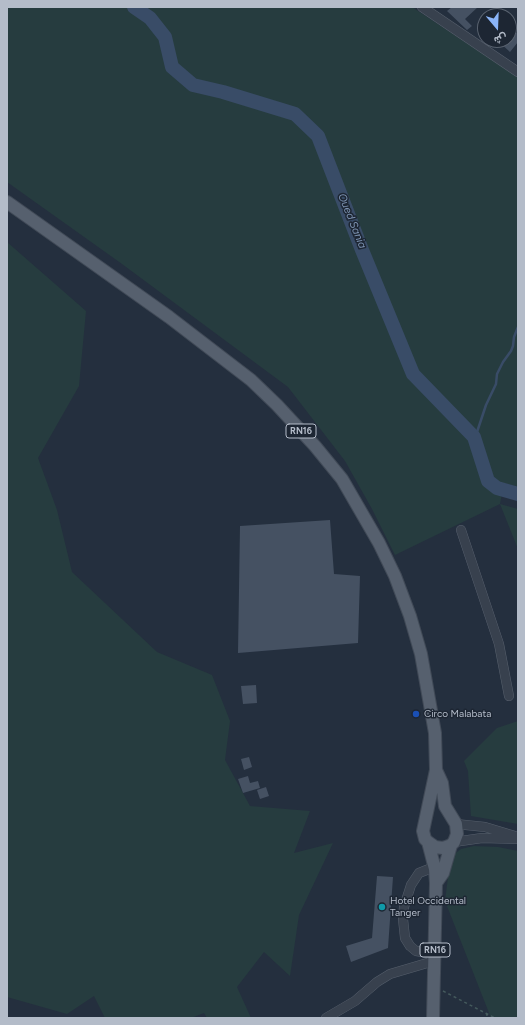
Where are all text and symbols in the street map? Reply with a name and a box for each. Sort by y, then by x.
north arrow [477,8,517,48]
text: ش [492,31,509,47]
water label: Oued Sania [335,192,369,250]
road number: RN16 [286,424,316,438]
place label: Circo Malabata [424,708,491,720]
marker: Circo Malabata [411,709,421,719]
place label: Hotel Occidental Tanger [390,895,466,918]
marker: Hotel Occidental Tanger [377,902,387,912]
road number: RN16 [420,943,450,957]

